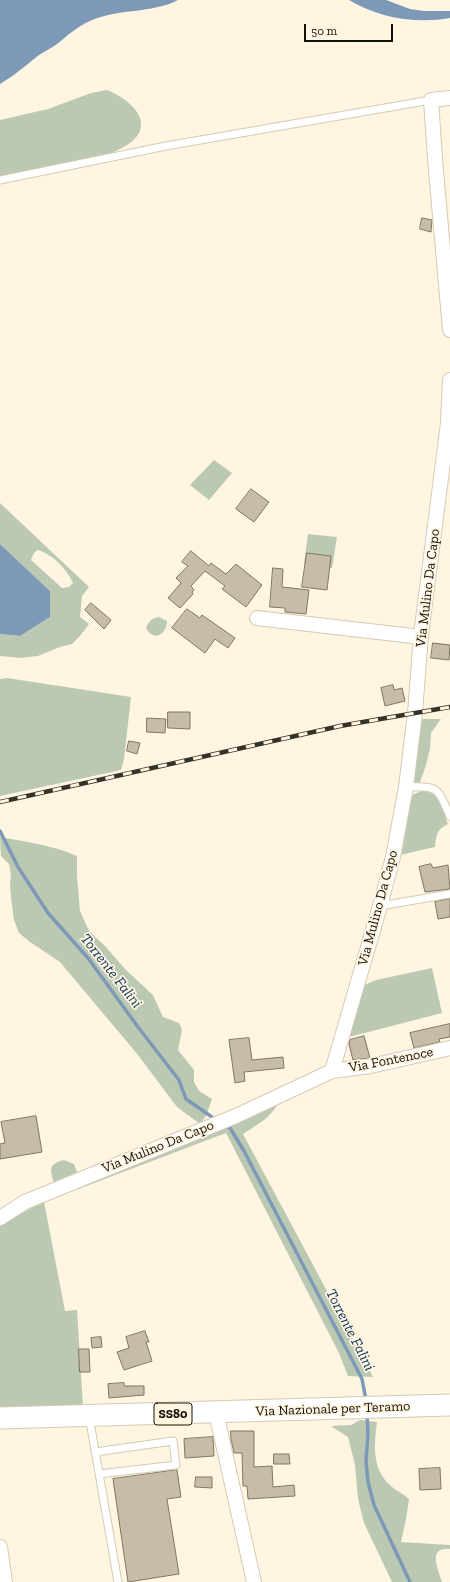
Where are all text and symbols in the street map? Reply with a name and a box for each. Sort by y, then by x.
scale bar [306,16,395,42]
text: 50 m [311,24,337,38]
street label: Via Mulino Da Capo [412,528,444,648]
street label: Via Mulino Da Capo [354,848,402,968]
water label: Torrente Falini [76,930,146,1012]
street label: Via Fontenoce [347,1044,435,1076]
street label: Via Mulino Da Capo [100,1117,216,1177]
water label: Torrente Falini [322,1286,378,1374]
street label: Via Nazionale per Teramo [255,1398,411,1420]
road number: SS80 [154,1403,192,1425]

